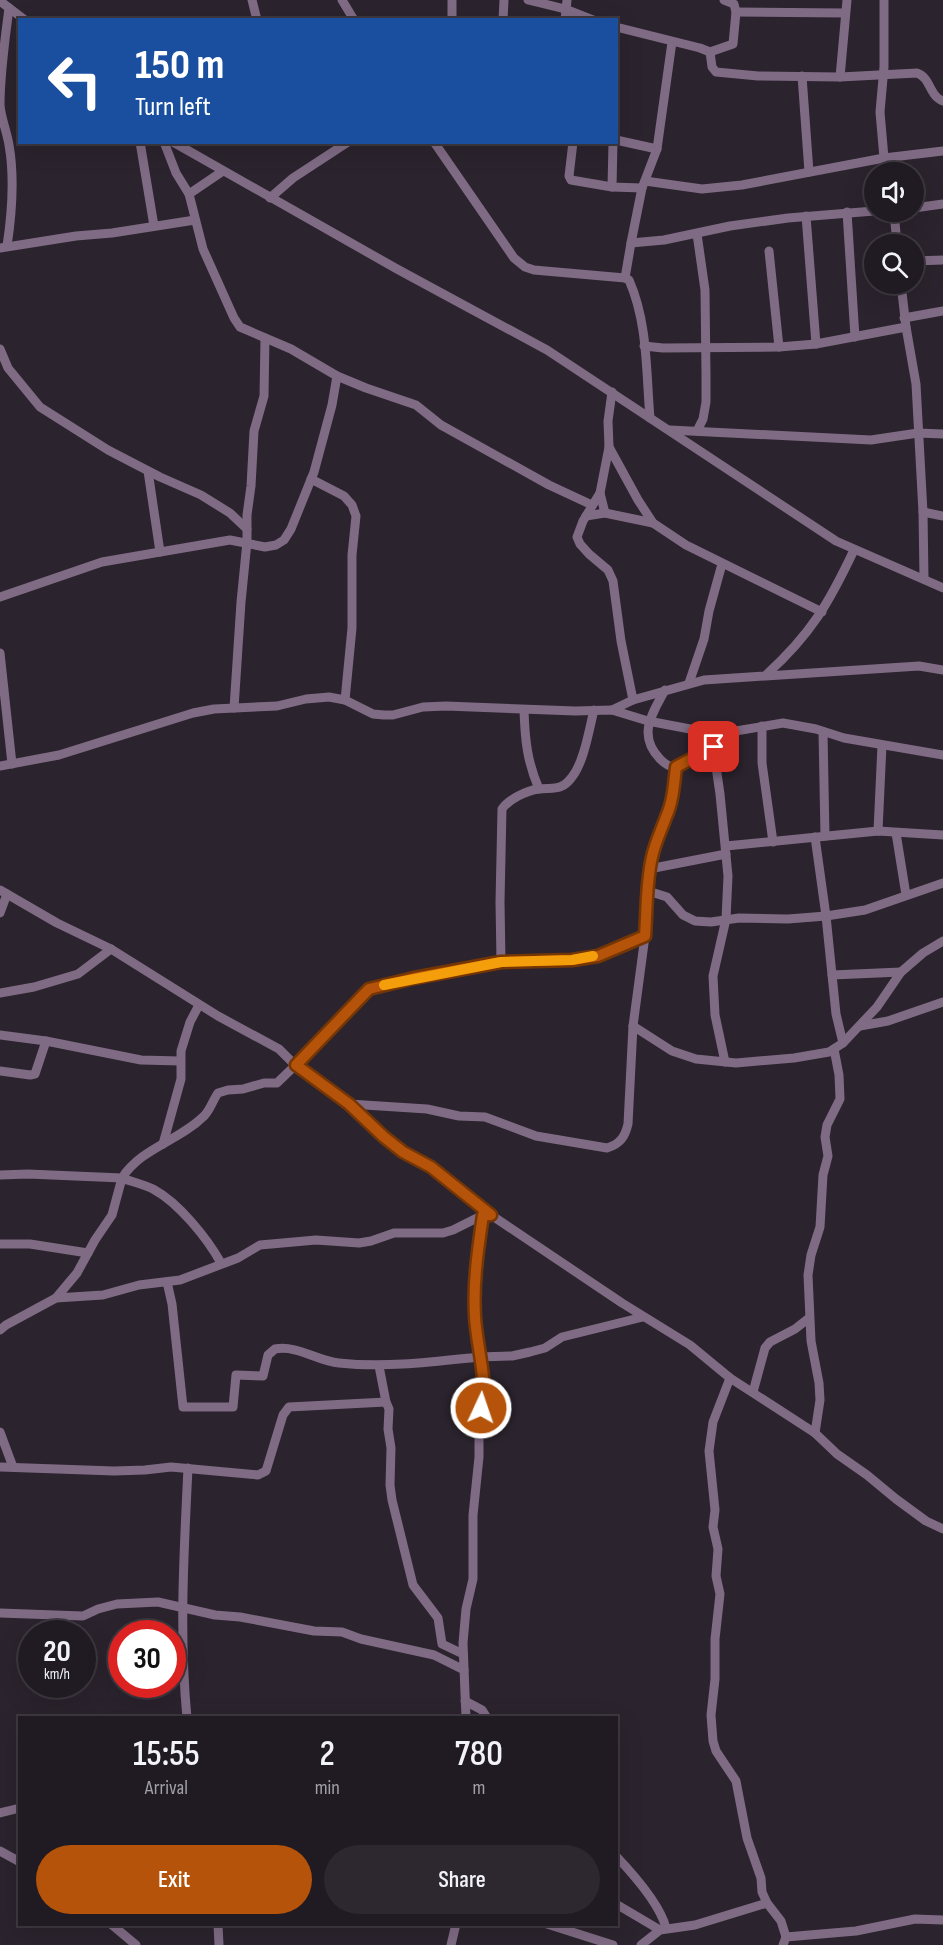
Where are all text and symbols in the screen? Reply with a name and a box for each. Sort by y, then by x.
text: 150 m [135,40,224,91]
icon: left [36,42,114,120]
text: Turn left [135,91,211,123]
map controls [864,162,924,294]
button: sound [864,162,924,222]
button: search [864,234,924,294]
pin [688,721,739,772]
icon: arrive [697,730,730,763]
position arrow [449,1376,513,1440]
speed limit sign: 30 [108,1620,186,1698]
text: 20 [43,1634,71,1670]
text: km/h [44,1665,70,1684]
text: 15:55 [133,1733,200,1776]
text: 2 [320,1733,335,1776]
text: 780 [455,1733,503,1776]
text: Arrival [145,1776,188,1800]
text: min [315,1776,340,1800]
text: m [472,1776,485,1800]
button: Exit [36,1845,312,1914]
button: Share [324,1845,600,1914]

